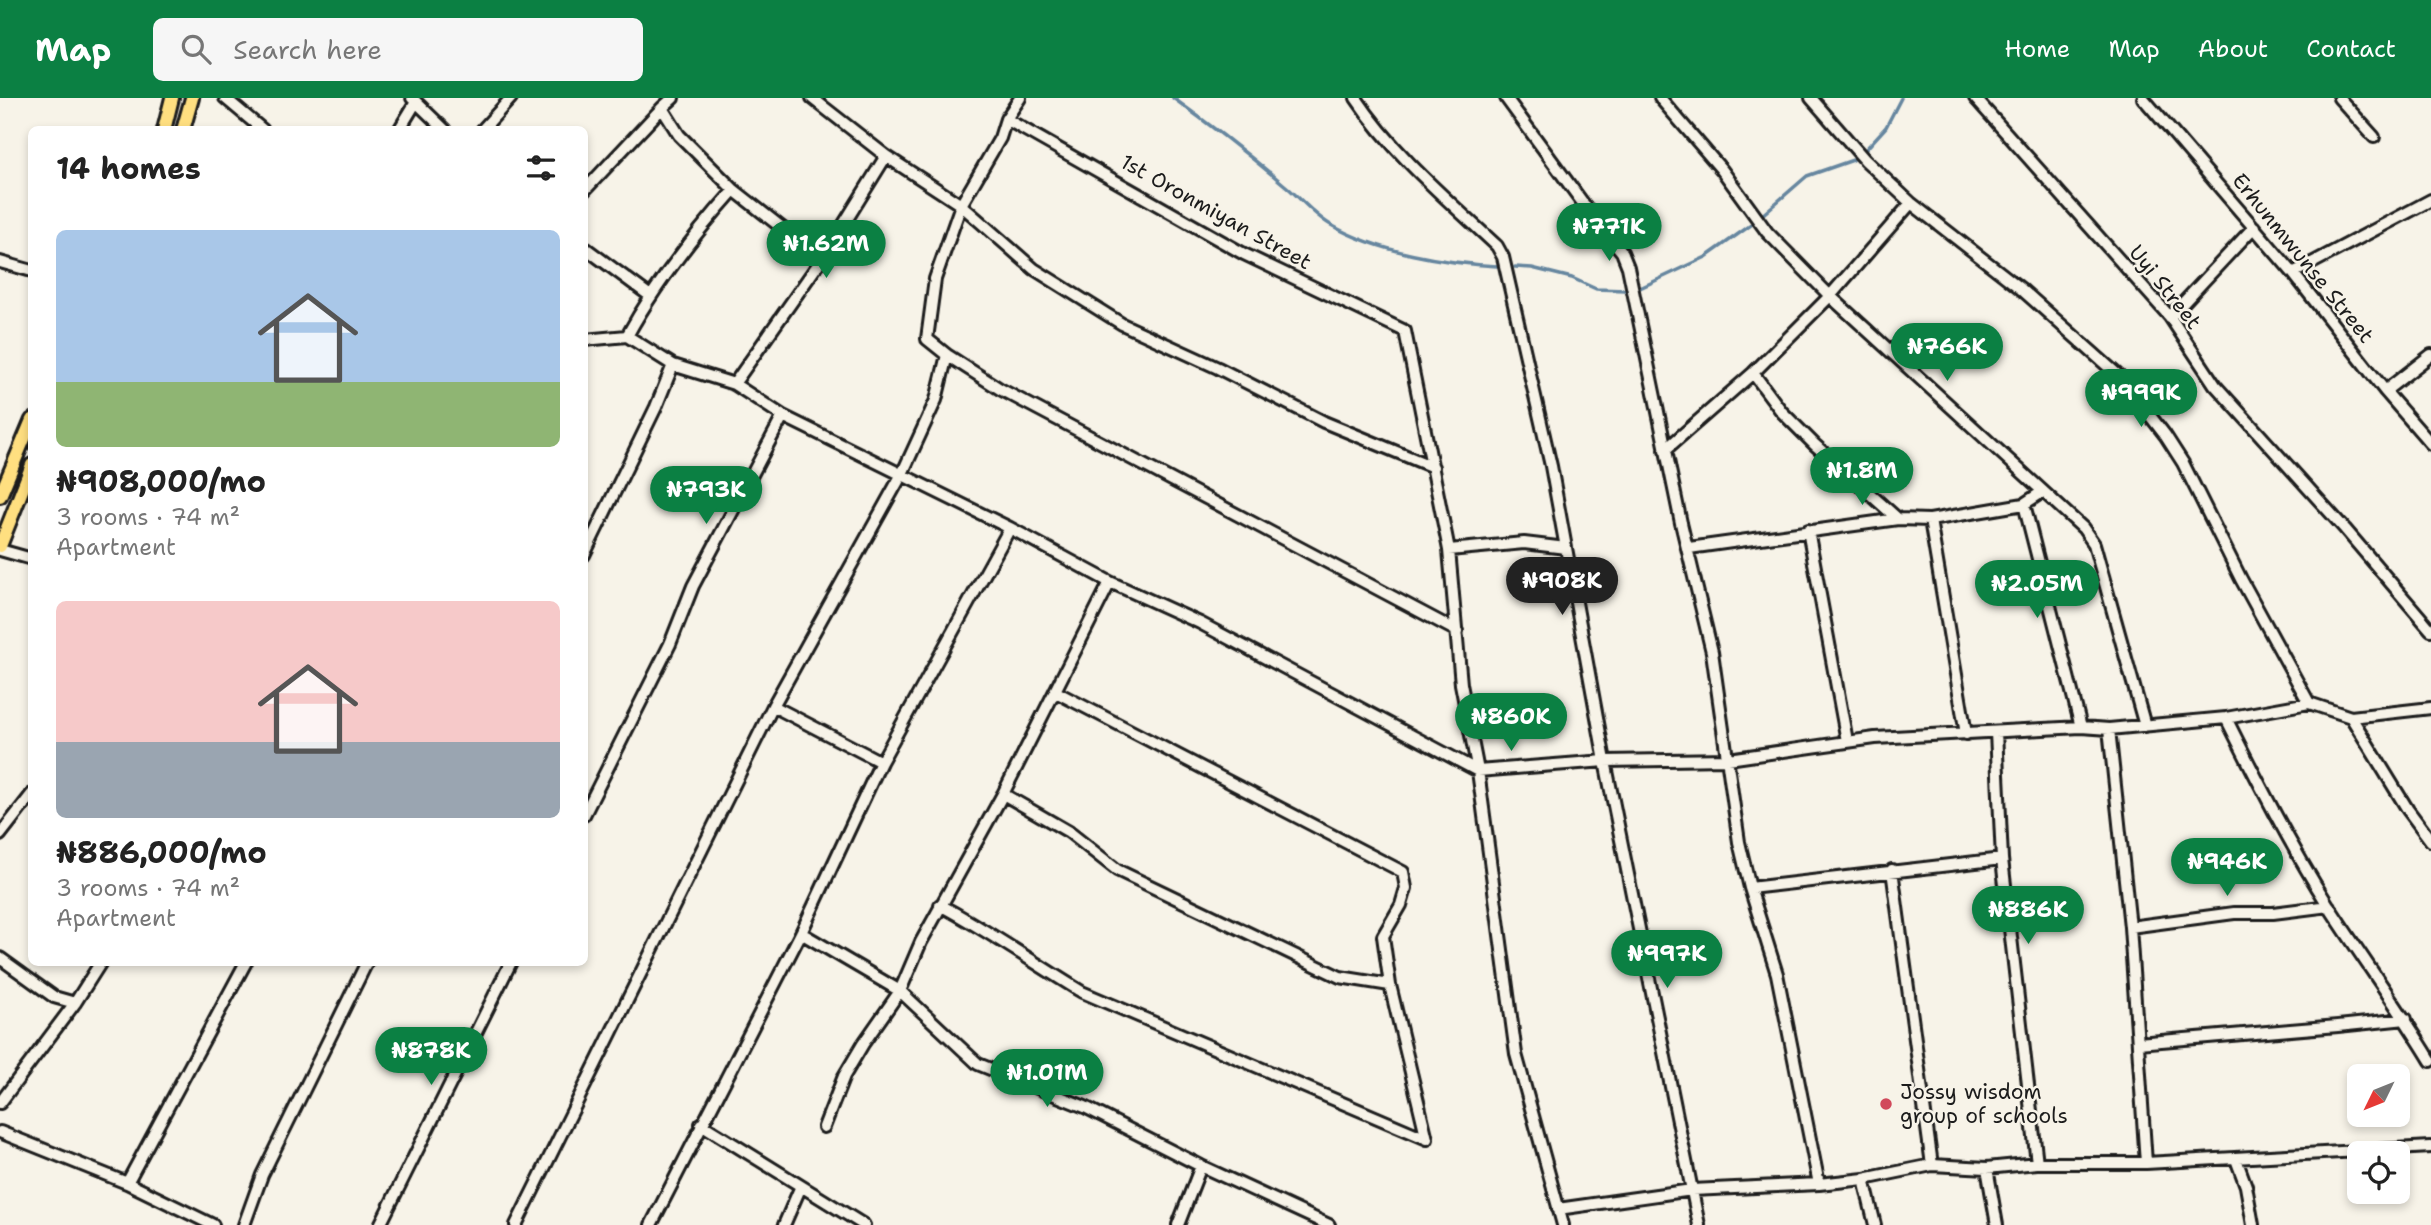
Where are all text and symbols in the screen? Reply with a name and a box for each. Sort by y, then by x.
search box [153,18,643,81]
text: Map [35,27,111,72]
icon: search [177,30,215,68]
text: Search here [233,32,382,67]
text: Home [2004,33,2070,65]
text: Map [2108,33,2160,65]
text: About [2198,33,2268,65]
text: Contact [2306,33,2396,65]
text: 14 homes [56,148,201,189]
street label: 1st Oronmiyan Street [1116,148,1316,276]
icon: filters [522,149,560,187]
street label: Erhunmwunse Street [2226,167,2380,349]
pin: ₦771K [1560,204,1658,263]
text: ₦771K [1573,211,1645,241]
pin: ₦1.62M [769,220,883,280]
text: ₦1.62M [783,228,869,258]
street label: Uyi Street [2122,239,2208,335]
icon: home [245,275,371,401]
pin: ₦766K [1898,324,1996,383]
text: ₦766K [1907,331,1987,361]
pin: ₦999K [2092,370,2190,429]
text: ₦999K [2101,377,2181,407]
pin: ₦1.8M [1813,448,1911,507]
text: ₦1.8M [1826,455,1898,485]
text: ₦908,000/mo [56,461,266,502]
pin: ₦793K [657,466,755,526]
text: ₦793K [666,474,746,504]
text: 3 rooms · 74 m² [56,502,240,532]
text: Apartment [56,532,176,562]
pin: ₦908K [1513,558,1611,617]
pin: ₦2.05M [1980,560,2094,620]
text: ₦908K [1522,565,1602,595]
text: ₦2.05M [1991,568,2083,598]
icon: home [245,646,371,772]
pin: ₦860K [1462,694,1560,753]
text: ₦860K [1471,701,1551,731]
text: ₦886,000/mo [56,832,267,873]
pin: ₦946K [2178,838,2276,898]
text: ₦946K [2187,846,2267,876]
text: 3 rooms · 74 m² [56,873,240,903]
pin: ₦886K [1979,886,2077,946]
text: ₦886K [1988,894,2068,924]
text: Apartment [56,903,176,933]
pin: ₦997K [1618,930,1716,990]
text: ₦997K [1627,938,1707,968]
pin: ₦878K [382,1028,480,1087]
text: ₦878K [391,1035,471,1065]
pin: ₦1.01M [990,1049,1104,1109]
text: ₦1.01M [1006,1057,1088,1087]
north arrow [2347,1064,2410,1127]
map controls [2347,1064,2410,1204]
place label: Jossy wisdom group of schools [1900,1078,2068,1130]
marker: Jossy wisdom group of schools [1878,1096,1894,1112]
button: locate [2347,1141,2410,1204]

